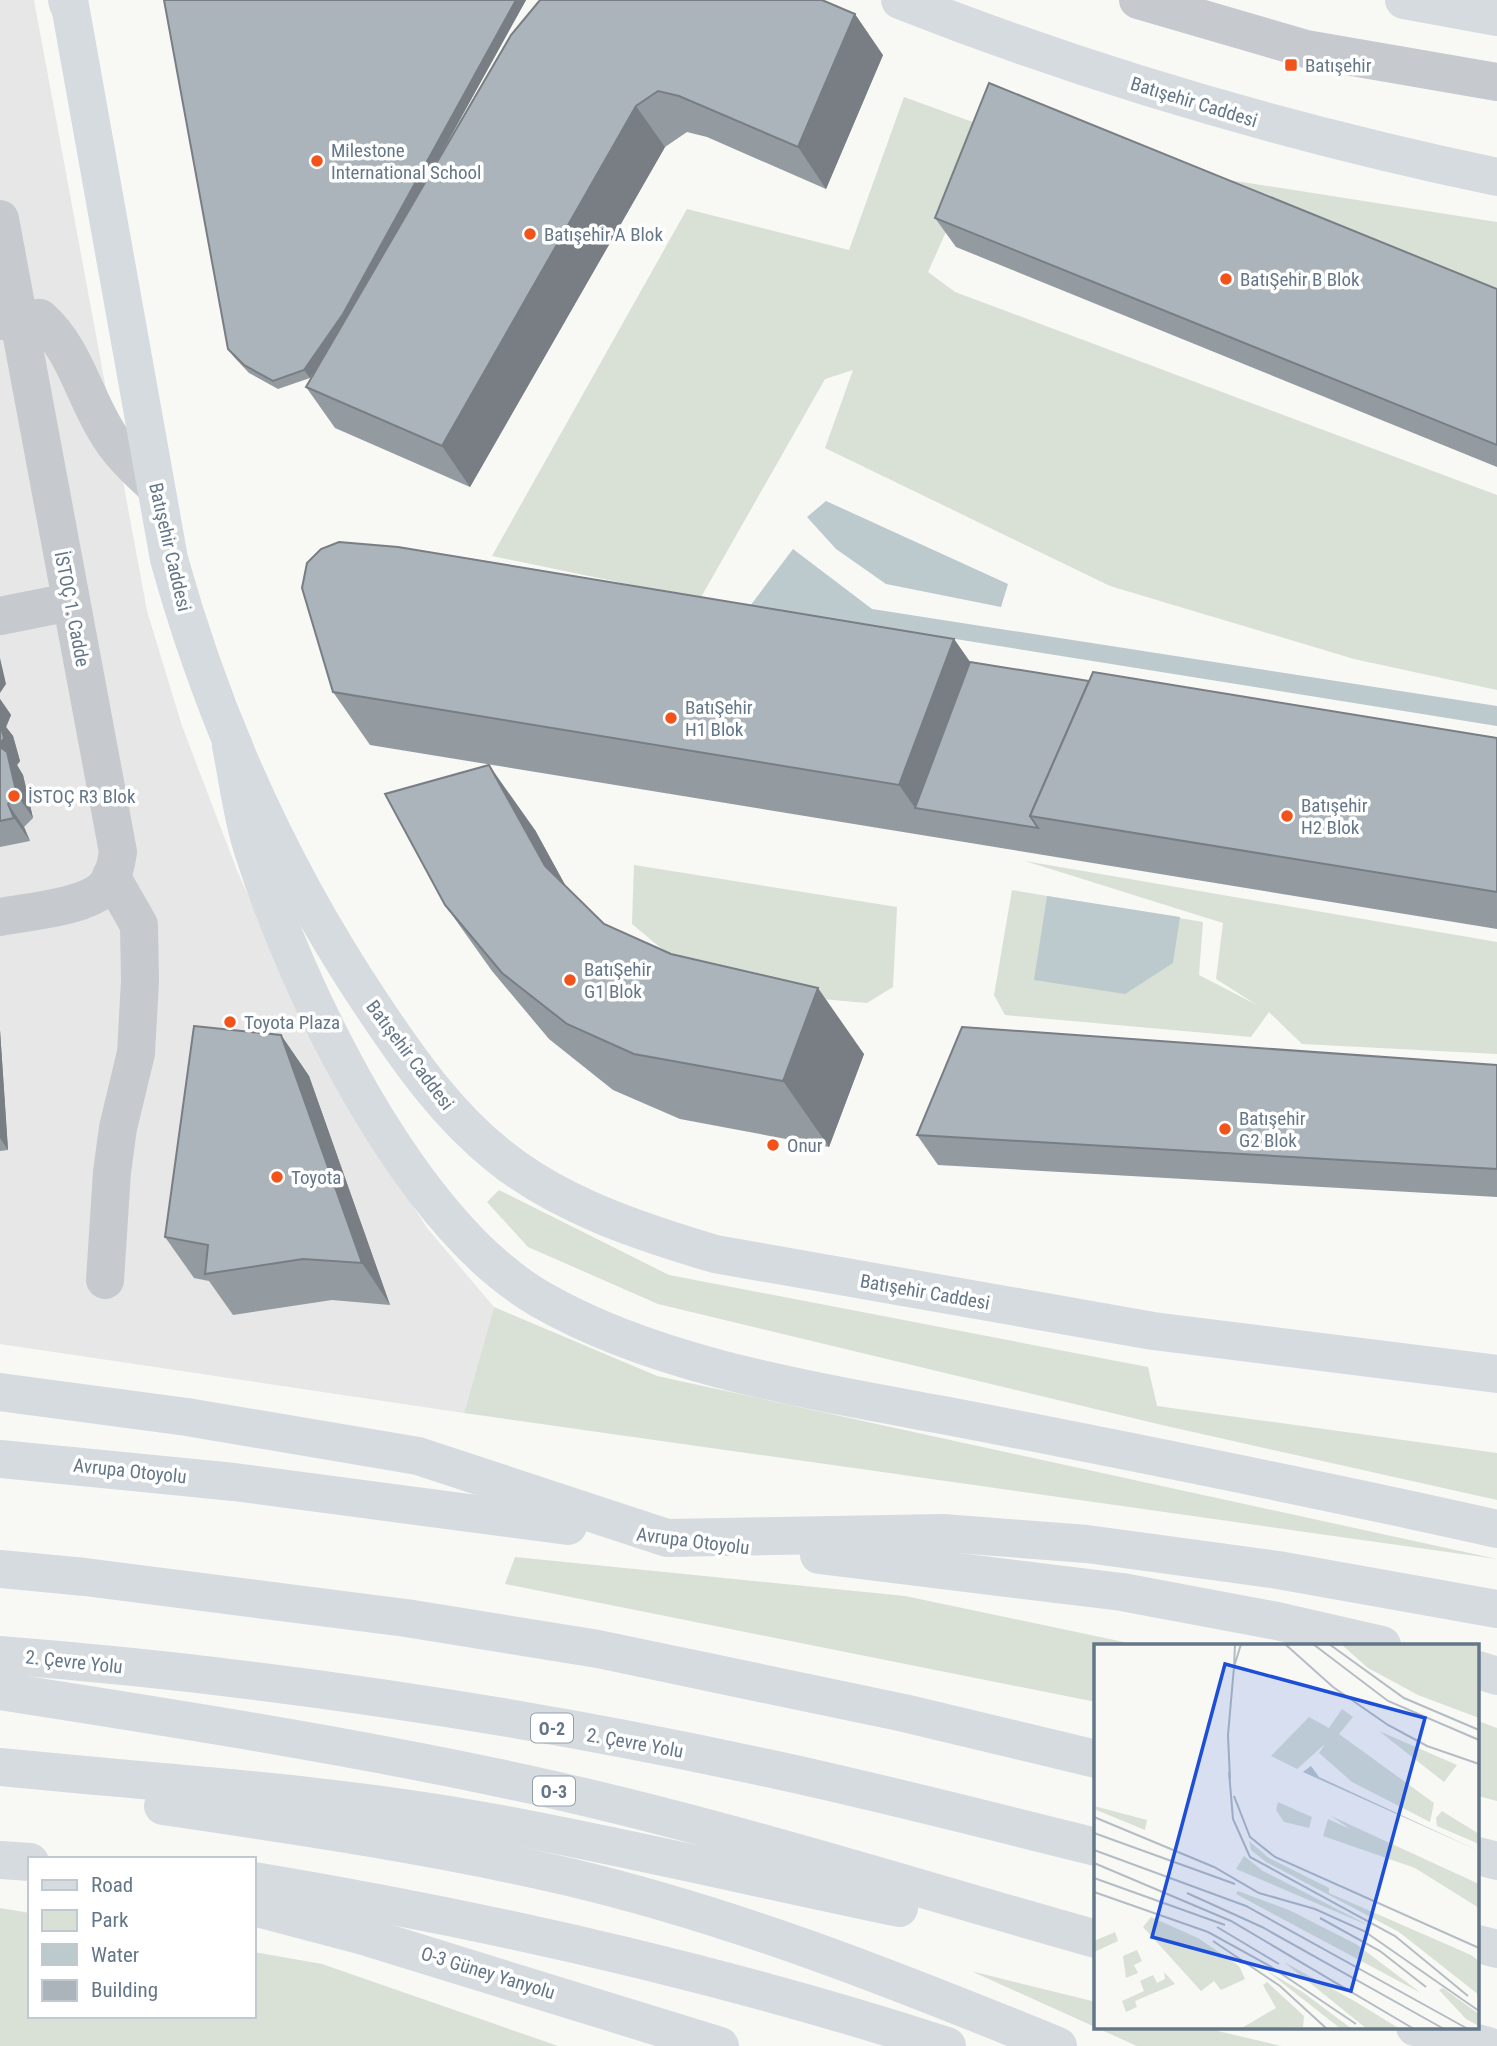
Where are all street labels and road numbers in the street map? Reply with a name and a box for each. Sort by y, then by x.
street label: Batışehir Caddesi [1128,72,1260,132]
street label: Batışehir Caddesi [144,480,196,614]
street label: İSTOÇ 1. Cadde [50,549,94,669]
street label: Batışehir Caddesi [361,996,459,1114]
street label: Batışehir Caddesi [858,1269,992,1315]
street label: Avrupa Otoyolu [72,1454,188,1488]
street label: Avrupa Otoyolu [635,1523,751,1559]
street label: 2. Çevre Yolu [24,1645,124,1679]
road number: O-2 [531,1714,573,1742]
street label: 2. Çevre Yolu [585,1723,685,1763]
road number: O-3 [533,1776,575,1806]
street label: O-3 Güney Yanyolu [418,1942,558,2004]

